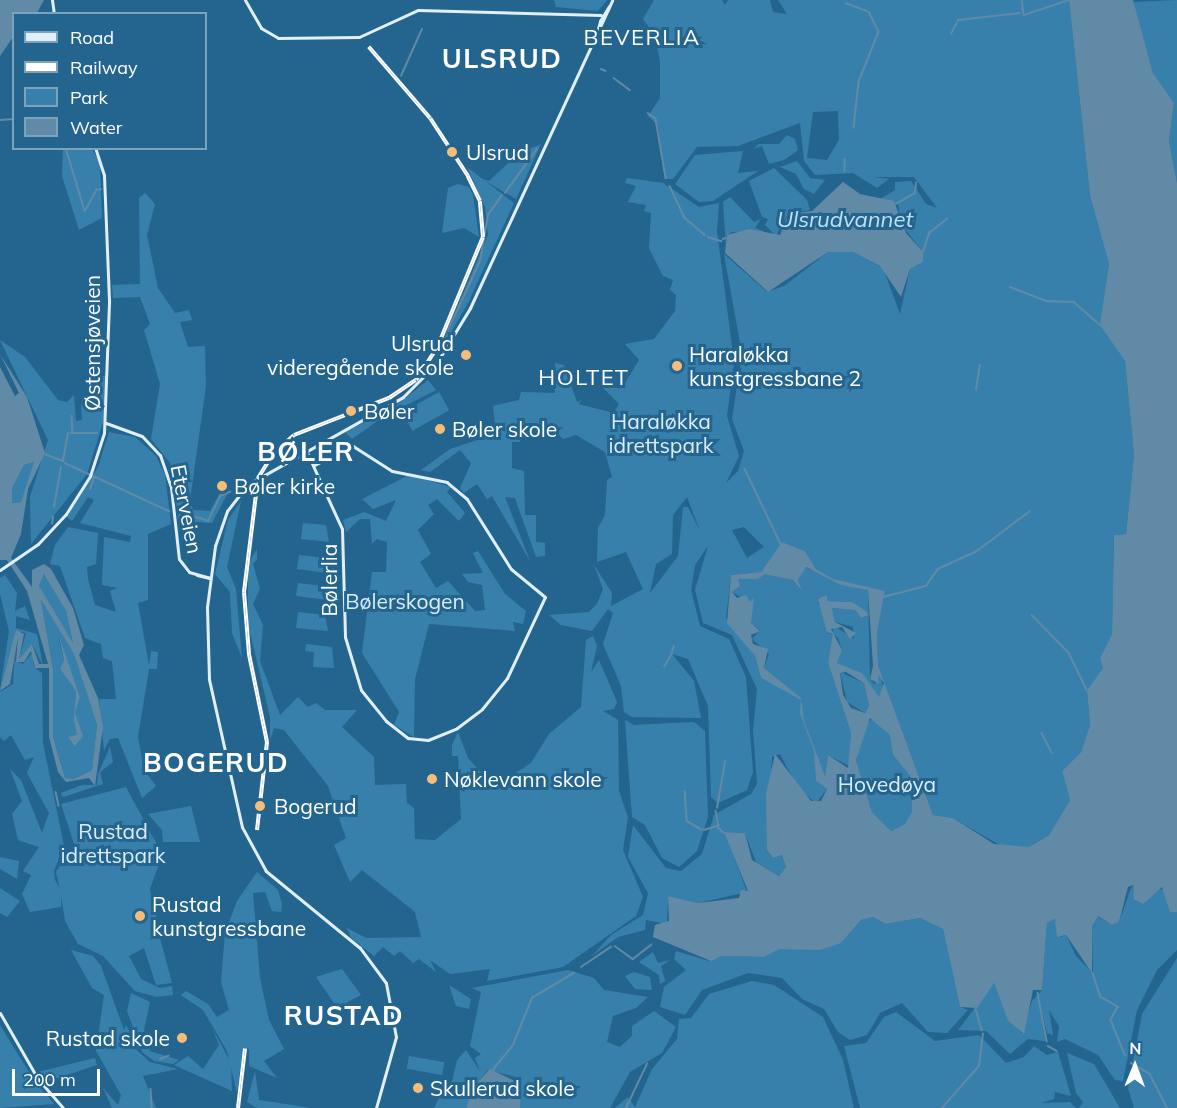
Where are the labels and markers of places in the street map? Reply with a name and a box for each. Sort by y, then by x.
place label: Ulsrud [466,139,529,165]
marker: Ulsrud [443,143,461,161]
place label: Ulsrud videregående skole [267,330,454,380]
place label: Haraløkka kunstgressbane 2 [689,341,861,391]
marker: Ulsrud videregående skole [459,348,473,362]
marker: Haraløkka kunstgressbane 2 [670,359,684,373]
place label: Bøler [364,398,414,424]
marker: Bøler [342,402,360,420]
place label: Bøler skole [452,416,557,442]
marker: Bøler skole [433,422,447,436]
place label: Bøler kirke [234,473,335,499]
marker: Bøler kirke [215,479,229,493]
place label: Nøklevann skole [444,766,602,792]
marker: Nøklevann skole [425,772,439,786]
place label: Bogerud [274,793,357,819]
marker: Bogerud [251,797,269,815]
place label: Rustad kunstgressbane [152,891,306,941]
marker: Rustad kunstgressbane [133,909,147,923]
place label: Rustad skole [46,1025,170,1051]
marker: Rustad skole [175,1031,189,1045]
place label: Skullerud skole [430,1075,575,1101]
marker: Skullerud skole [411,1081,425,1095]

